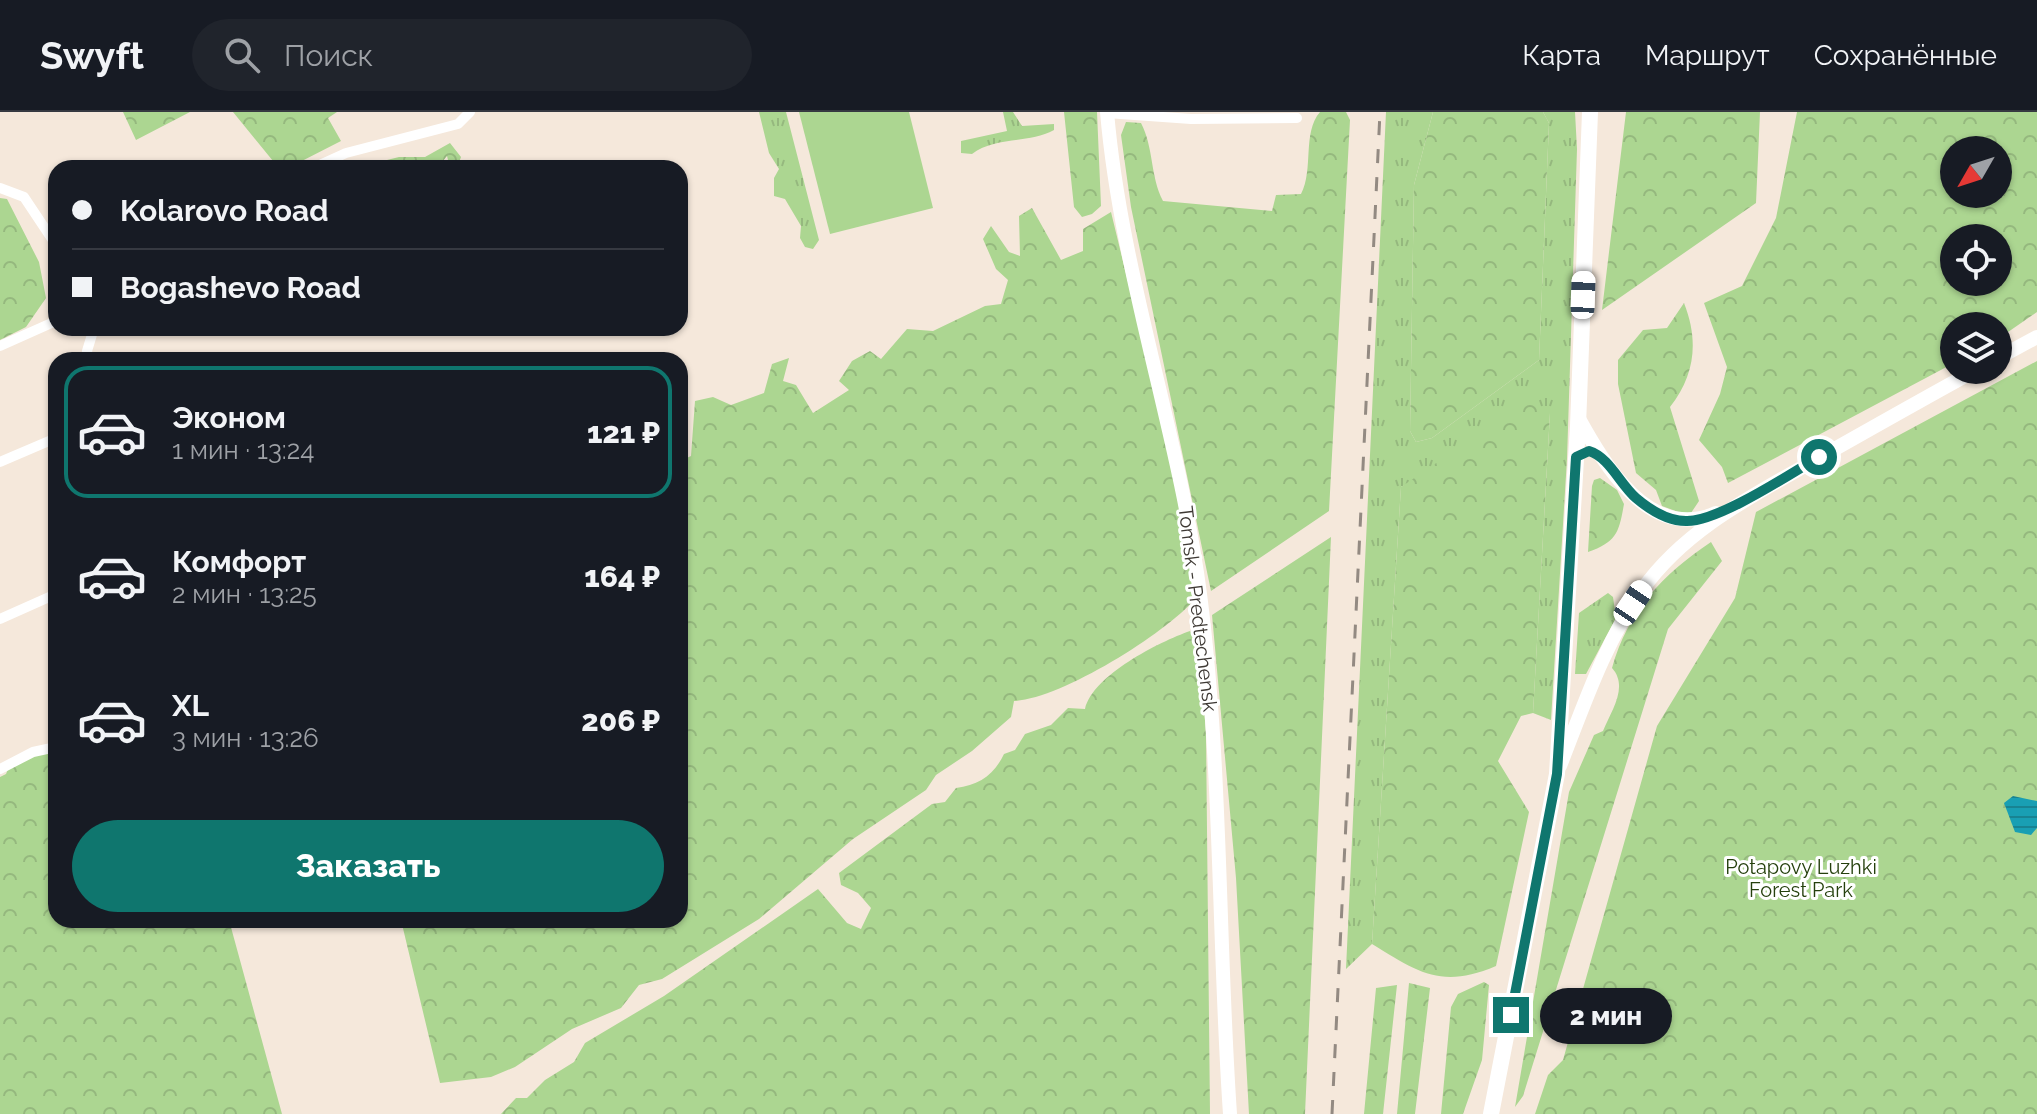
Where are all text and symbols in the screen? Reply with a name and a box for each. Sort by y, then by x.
search box [192,19,752,91]
text: Swyft [40,33,144,78]
icon: search [220,33,264,77]
text: Поиск [284,38,373,73]
text: Карта [1522,39,1601,72]
text: Маршрут [1645,39,1770,72]
text: Сохранённые [1814,39,1997,72]
north arrow [1940,136,2012,208]
map controls [1940,136,2012,384]
text: Kolarovo Road [120,193,329,228]
button: locate [1940,224,2012,296]
text: Bogashevo Road [120,270,361,305]
car [1570,271,1596,319]
button: layers [1940,312,2012,384]
icon: car [76,396,148,468]
text: Эконом [172,400,286,435]
text: 121 ₽ [587,415,660,450]
text: 1 мин · 13:24 [172,435,314,465]
route start [1801,439,1837,475]
street label: Tomsk - Predtechensk [1173,505,1223,714]
icon: car [76,540,148,612]
text: Комфорт [172,544,306,579]
text: 164 ₽ [584,559,660,594]
car [1610,576,1656,630]
text: 2 мин · 13:25 [172,579,317,609]
icon: car [76,684,148,756]
text: XL [172,688,209,723]
text: 206 ₽ [581,703,660,738]
text: 3 мин · 13:26 [172,723,319,753]
button: Заказать [72,820,664,912]
park label: Potapovy Luzhki Forest Park [1725,855,1877,902]
callout: 2 мин [1539,987,1671,1043]
route end [1493,997,1529,1033]
text: 2 мин [1570,1001,1642,1031]

